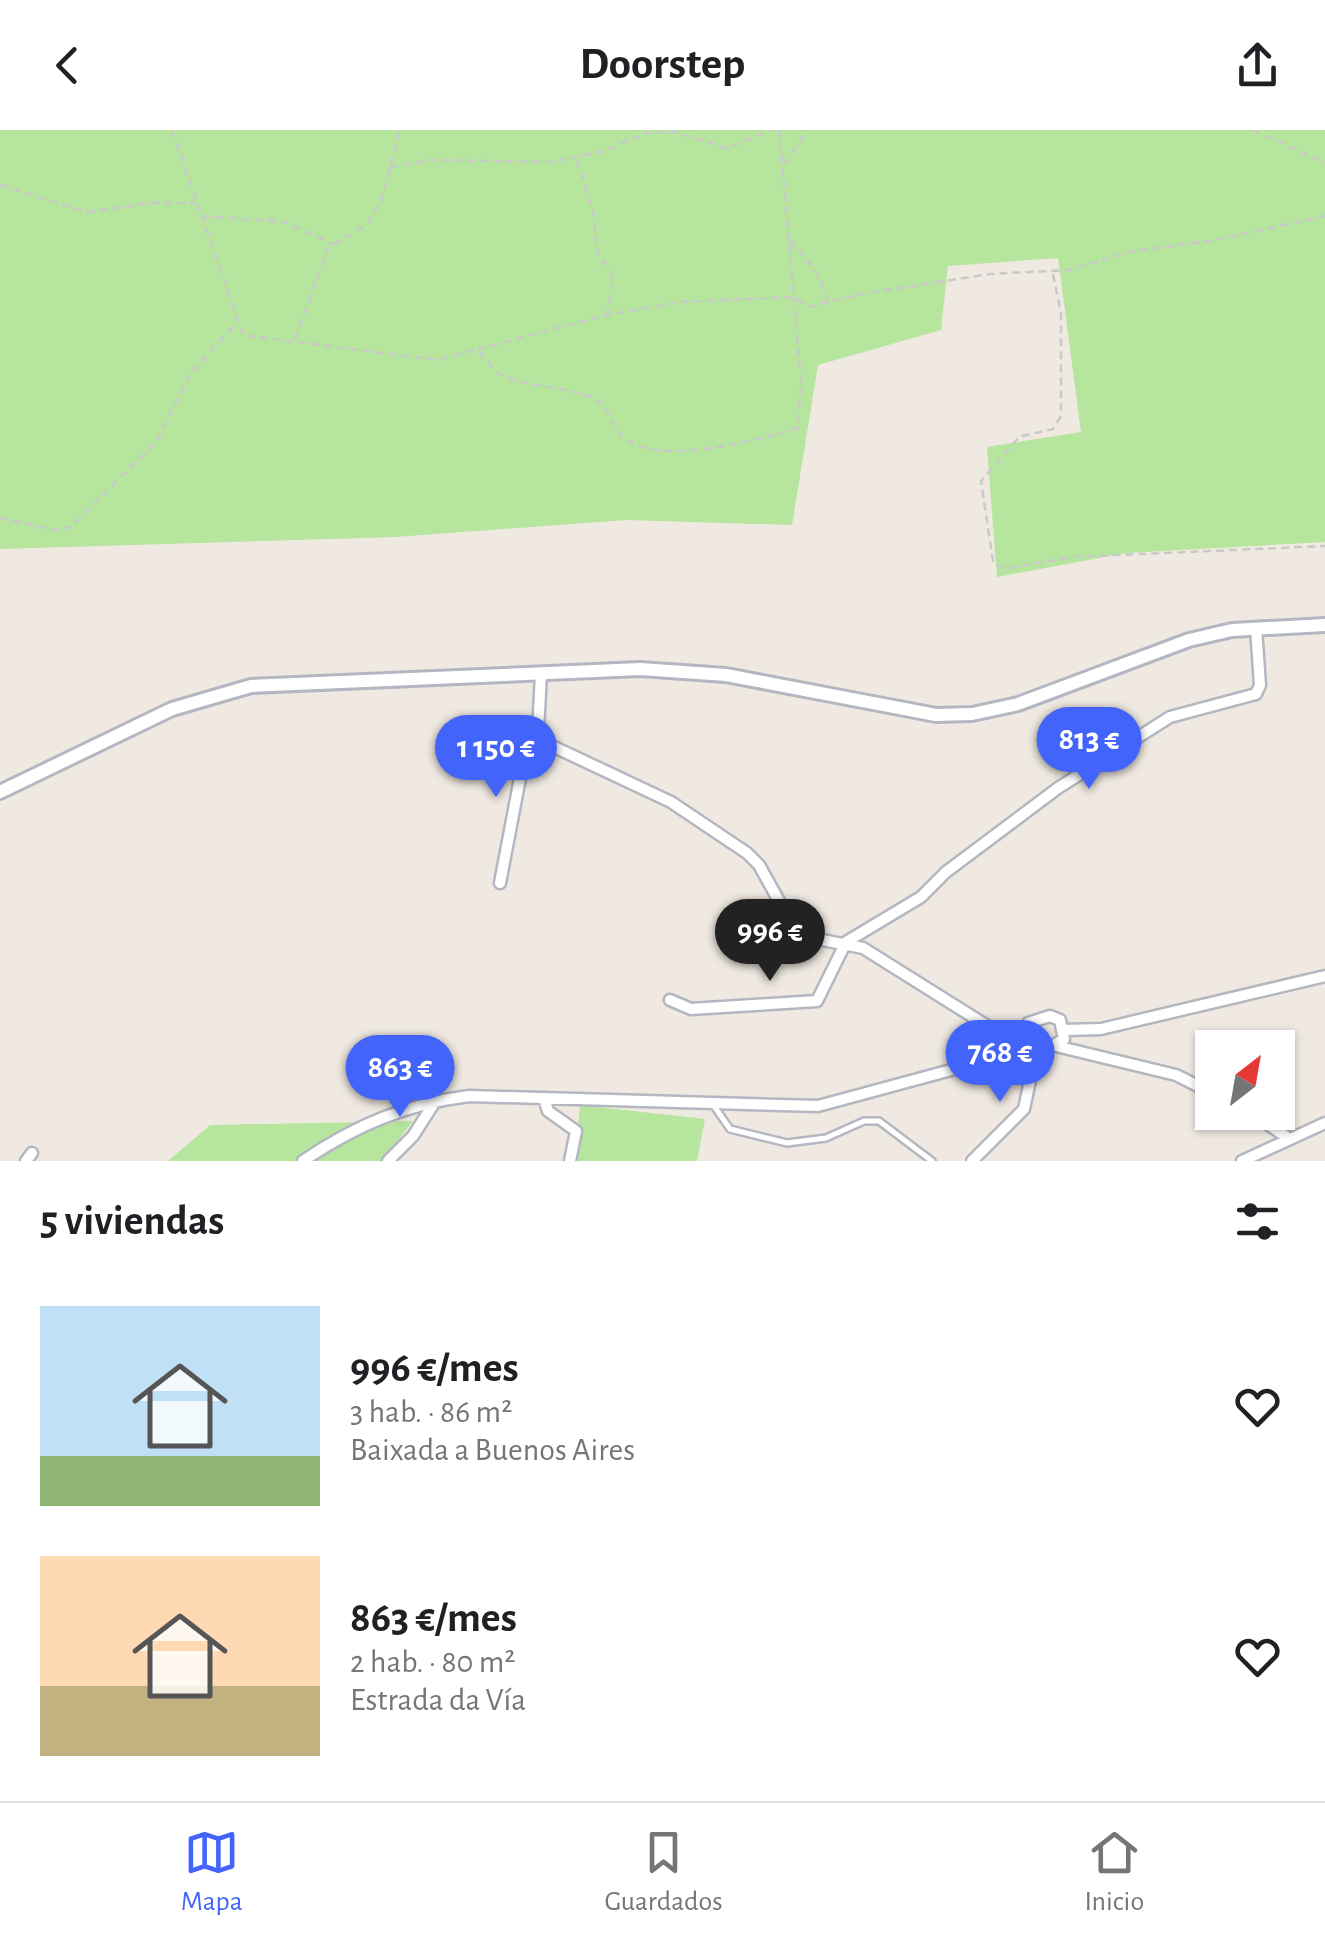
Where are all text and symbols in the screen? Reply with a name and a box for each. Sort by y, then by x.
icon: back [40,38,95,93]
icon: share [1230,38,1285,93]
text: Doorstep [580,42,745,87]
pin: 813 € [1019,707,1159,792]
pin: 1 150 € [404,715,588,800]
text: 813 € [1059,723,1119,755]
text: 1 150 € [457,731,535,763]
pin: 996 € [700,899,840,984]
text: 996 € [737,915,803,947]
pin: 768 € [930,1020,1070,1105]
north arrow [1195,1030,1295,1130]
map controls [1195,1030,1295,1130]
pin: 863 € [330,1035,470,1120]
text: 768 € [968,1036,1032,1068]
text: 863 € [368,1051,432,1083]
icon: filters [1230,1194,1285,1249]
text: 5 viviendas [40,1200,224,1242]
icon: home [120,1346,240,1466]
text: 996 €/mes [350,1347,519,1389]
icon: heart [1230,1379,1285,1434]
text: 3 hab. · 86 m² [350,1396,512,1428]
text: Baixada a Buenos Aires [350,1434,635,1466]
icon: home [120,1596,240,1716]
text: 863 €/mes [350,1597,517,1639]
icon: heart [1230,1629,1285,1684]
text: 2 hab. · 80 m² [350,1646,516,1678]
text: Estrada da Vía [350,1684,526,1716]
tab: Mapa [181,1825,243,1919]
tab: Guardados [604,1825,723,1919]
tab: Inicio [1084,1825,1144,1919]

